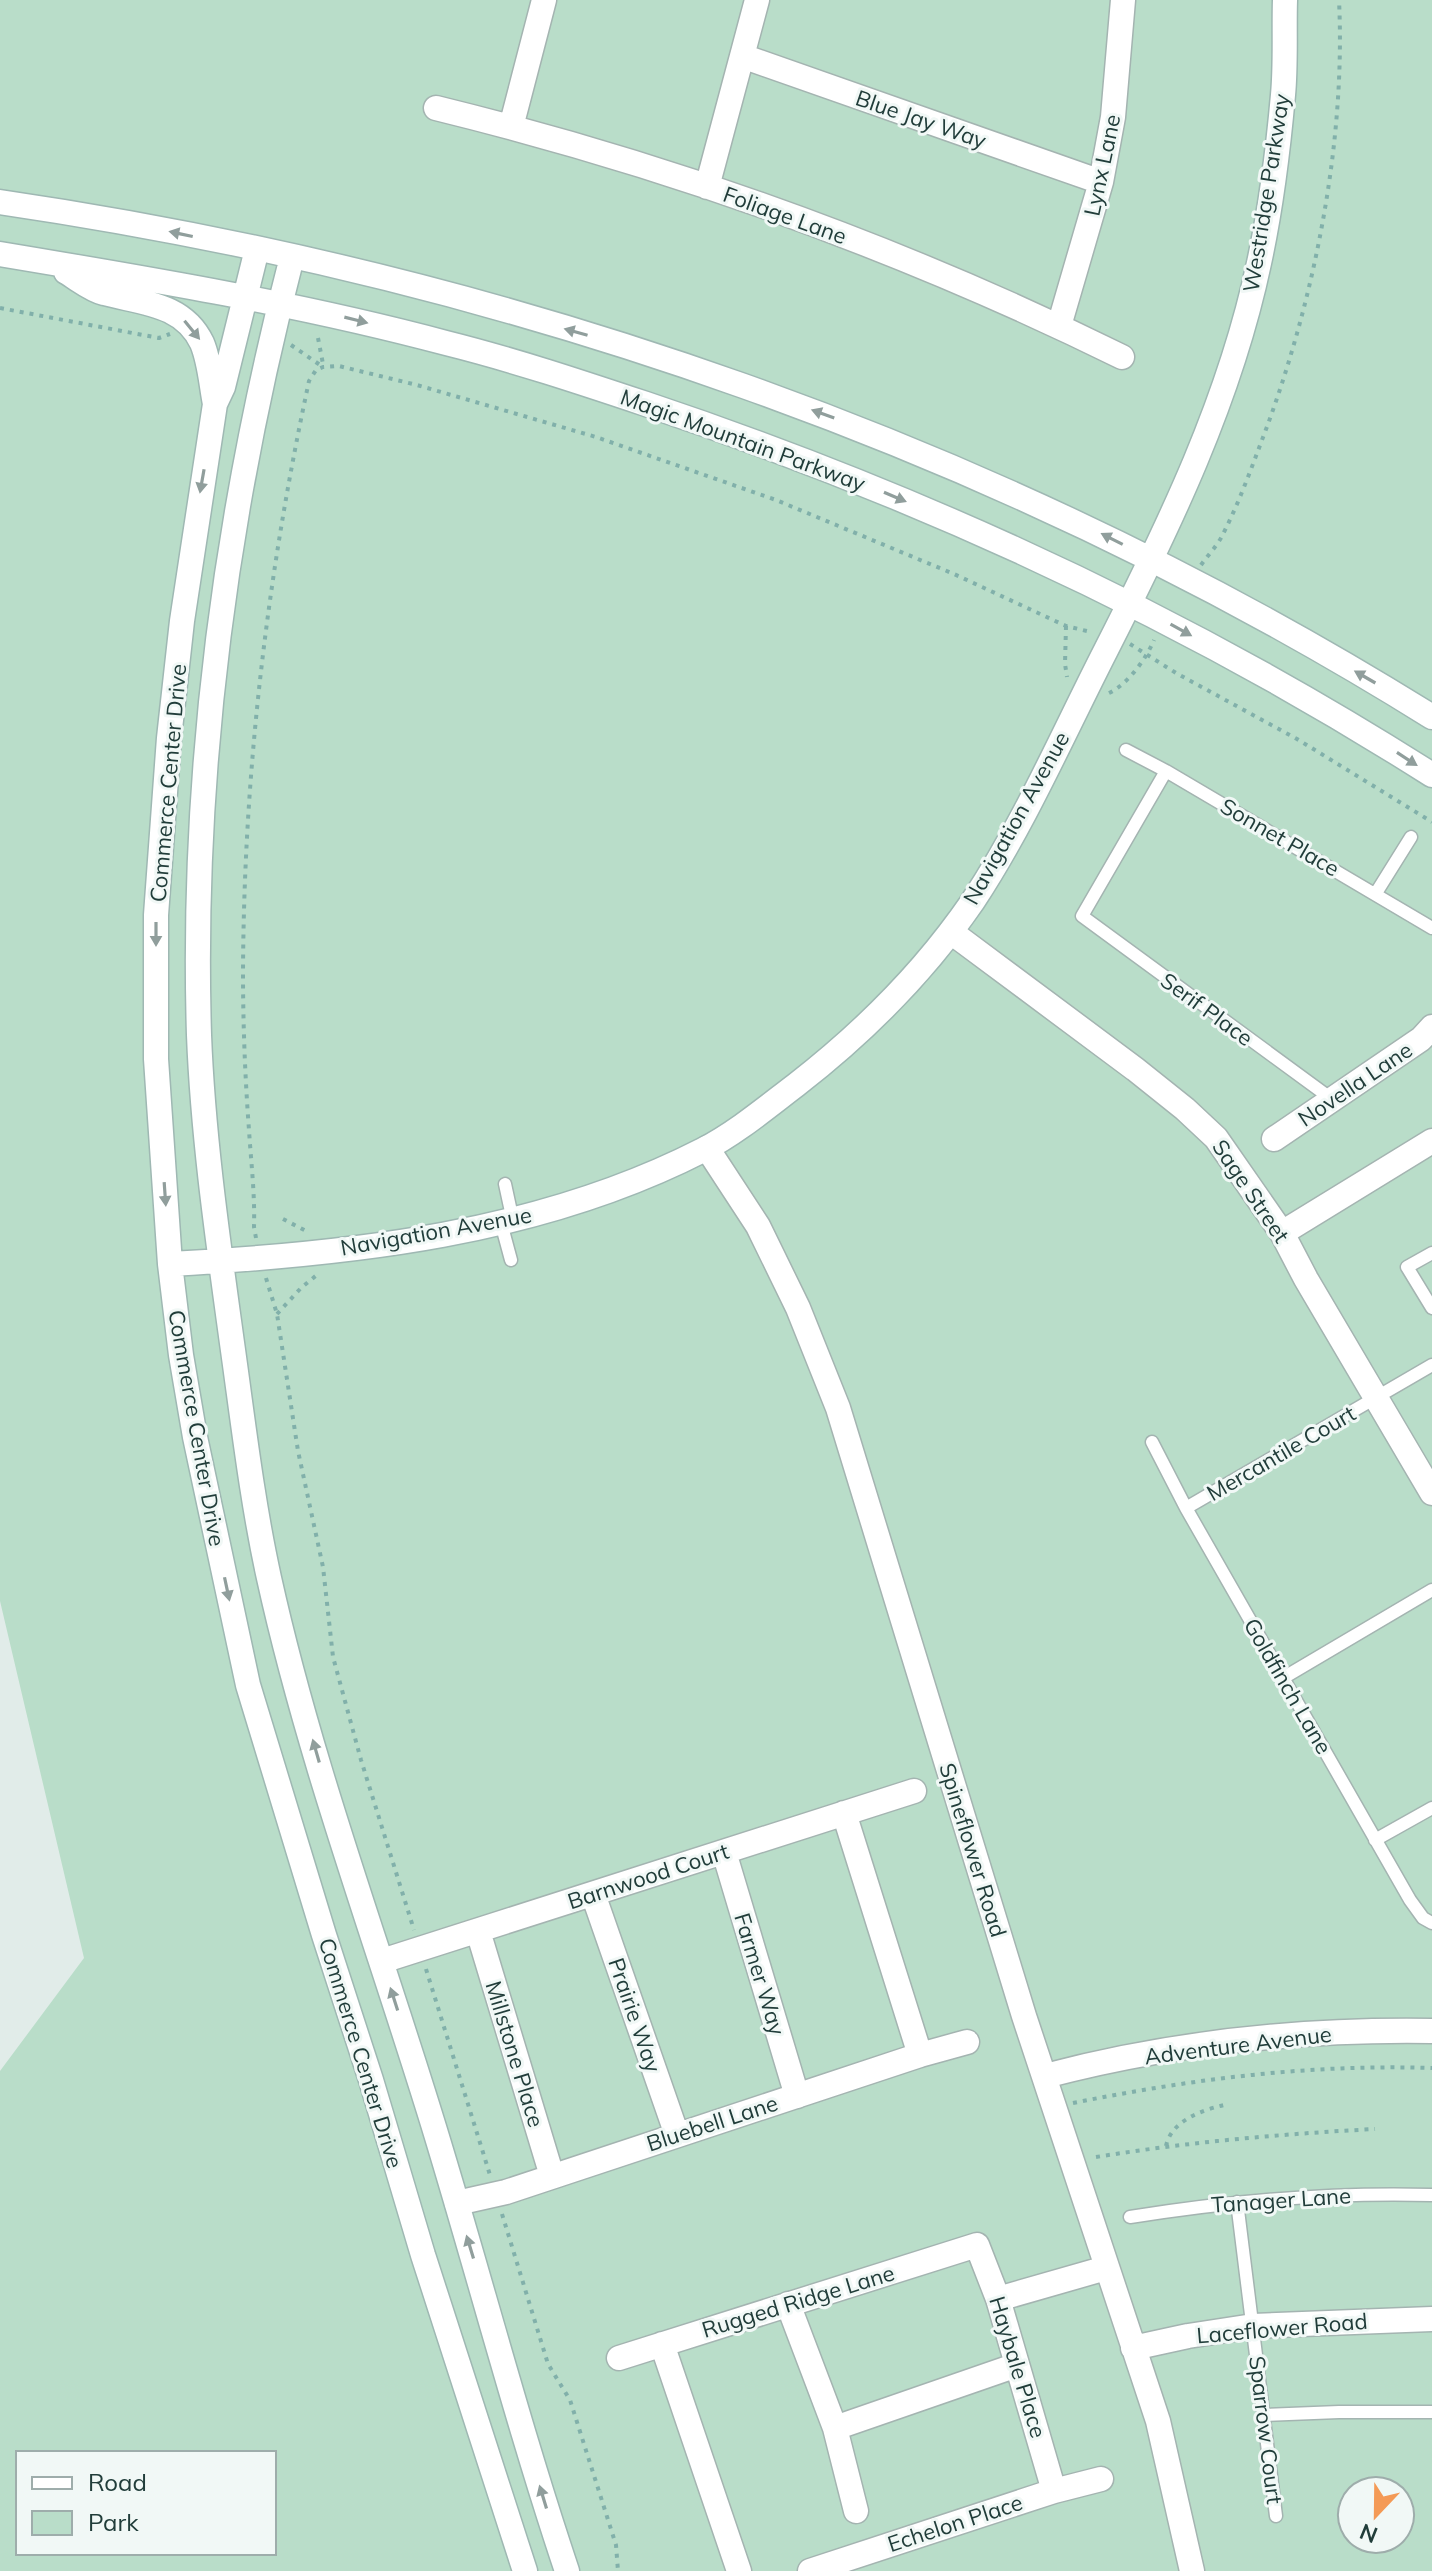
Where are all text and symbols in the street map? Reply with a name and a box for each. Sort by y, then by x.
street label: Blue Jay Way [852,84,990,155]
street label: Westridge Parkway [1236,91,1296,294]
street label: Lynx Lane [1078,112,1126,218]
street label: Foliage Lane [719,180,851,250]
one-way arrow [168,227,193,239]
one-way arrow [344,315,369,327]
one-way arrow [183,320,200,340]
one-way arrow [563,325,587,338]
street label: Magic Mountain Parkway [617,383,870,497]
one-way arrow [810,407,834,419]
one-way arrow [196,469,208,494]
one-way arrow [883,490,907,503]
one-way arrow [1101,532,1124,546]
one-way arrow [1170,624,1193,637]
street label: Commerce Center Drive [144,663,192,903]
one-way arrow [1354,670,1377,684]
street label: Navigation Avenue [957,727,1075,909]
one-way arrow [1396,752,1418,766]
street label: Sonnet Place [1215,792,1345,882]
one-way arrow [150,922,162,947]
street label: Serif Place [1155,966,1259,1052]
street label: Novella Lane [1293,1036,1417,1132]
street label: Sage Street [1206,1134,1296,1248]
one-way arrow [159,1182,172,1207]
street label: Navigation Avenue [338,1200,534,1262]
street label: Commerce Center Drive [162,1308,232,1548]
street label: Mercantile Court [1202,1399,1361,1507]
one-way arrow [221,1576,234,1601]
street label: Goldfinch Lane [1238,1613,1338,1759]
one-way arrow [309,1738,322,1762]
street label: Spineflower Road [933,1760,1013,1940]
street label: Barnwood Court [564,1837,732,1915]
street label: Farmer Way [728,1910,792,2039]
street label: Commerce Center Drive [313,1935,409,2171]
street label: Prairie Way [602,1954,668,2076]
street label: Millstone Place [479,1977,551,2131]
one-way arrow [387,1986,400,2010]
street label: Adventure Avenue [1143,2020,1333,2070]
street label: Bluebell Lane [643,2089,781,2157]
street label: Tanager Lane [1210,2181,1352,2219]
one-way arrow [463,2235,476,2259]
street label: Rugged Ridge Lane [698,2258,898,2344]
street label: Haybale Place [983,2293,1053,2441]
street label: Laceflower Road [1195,2307,1369,2349]
street label: Sparrow Court [1243,2354,1289,2506]
legend [16,2451,276,2555]
text: Road [88,2467,147,2497]
north arrow [1336,2475,1416,2555]
one-way arrow [536,2484,549,2508]
street label: Echelon Place [884,2488,1026,2558]
text: Park [88,2507,139,2537]
text: N [1356,2517,1381,2550]

